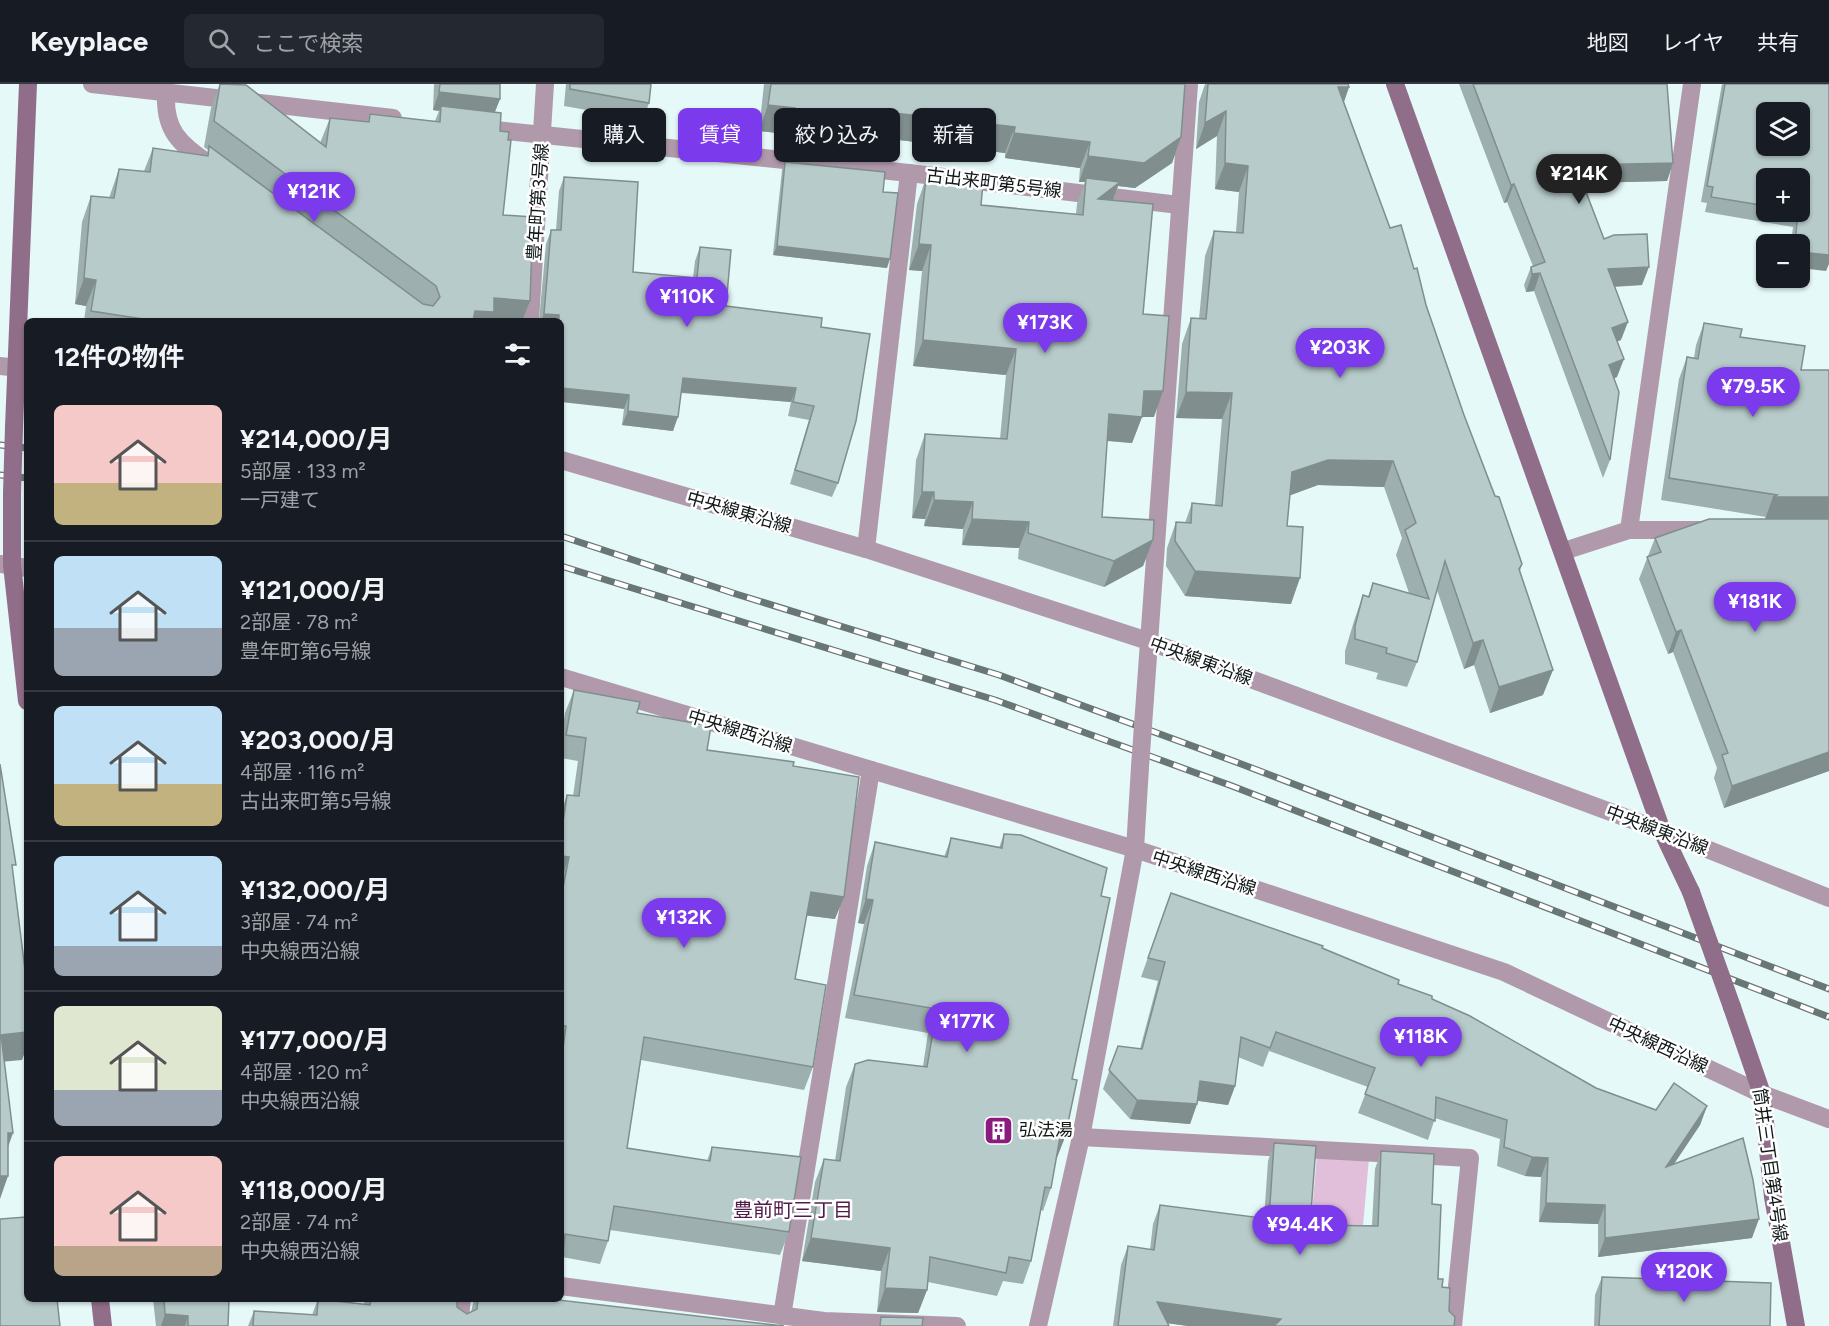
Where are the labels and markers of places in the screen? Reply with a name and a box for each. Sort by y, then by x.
pin: ¥214K [1537,154,1621,205]
pin: ¥121K [272,172,356,223]
pin: ¥110K [645,277,729,328]
pin: ¥173K [1003,303,1087,354]
pin: ¥203K [1298,328,1382,379]
pin: ¥79.5K [1704,367,1802,418]
pin: ¥181K [1713,582,1797,633]
pin: ¥132K [642,898,726,949]
pin: ¥177K [925,1002,1009,1053]
pin: ¥118K [1379,1017,1463,1068]
building icon: 弘法湯 [982,1114,1014,1146]
place label: 弘法湯 [1019,1119,1073,1141]
pin: ¥94.4K [1251,1205,1349,1256]
pin: ¥120K [1642,1252,1726,1303]

